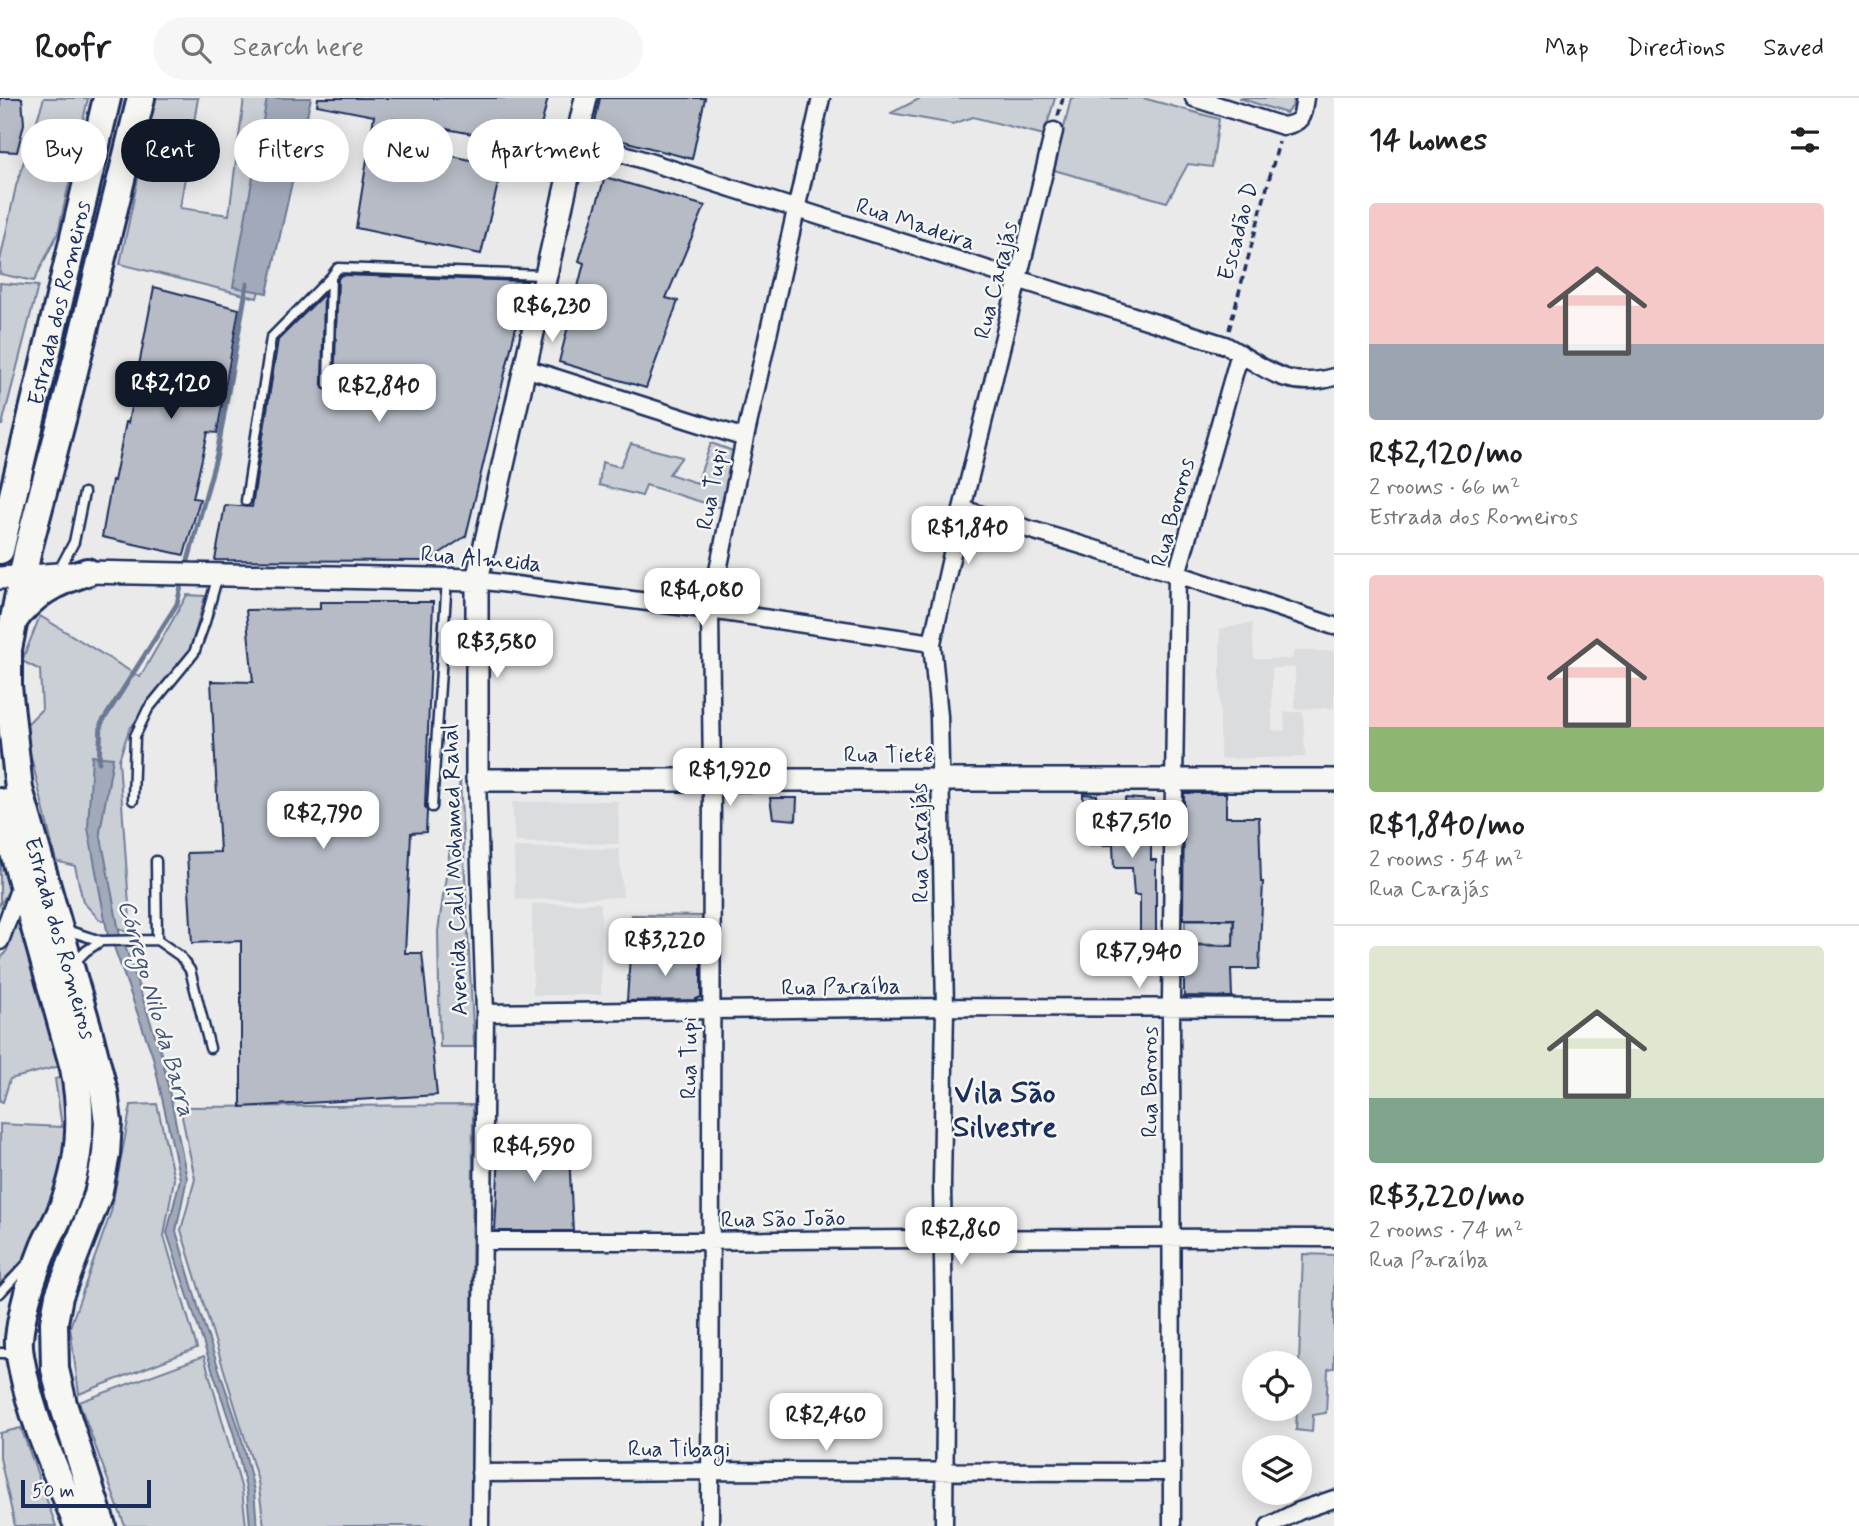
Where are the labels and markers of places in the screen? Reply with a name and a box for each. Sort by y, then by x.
pin: R$6,230 [487,285,617,344]
pin: R$2,120 [106,362,236,421]
pin: R$2,840 [314,364,444,424]
pin: R$1,840 [903,506,1033,566]
pin: R$4,080 [637,568,767,628]
pin: R$3,580 [432,620,562,680]
pin: R$1,920 [665,748,795,808]
pin: R$2,790 [258,792,388,851]
pin: R$7,510 [1067,800,1197,860]
pin: R$3,220 [600,918,730,978]
pin: R$7,940 [1074,930,1204,990]
pin: R$4,590 [469,1124,599,1184]
pin: R$2,860 [896,1208,1026,1267]
pin: R$2,460 [761,1394,891,1453]

